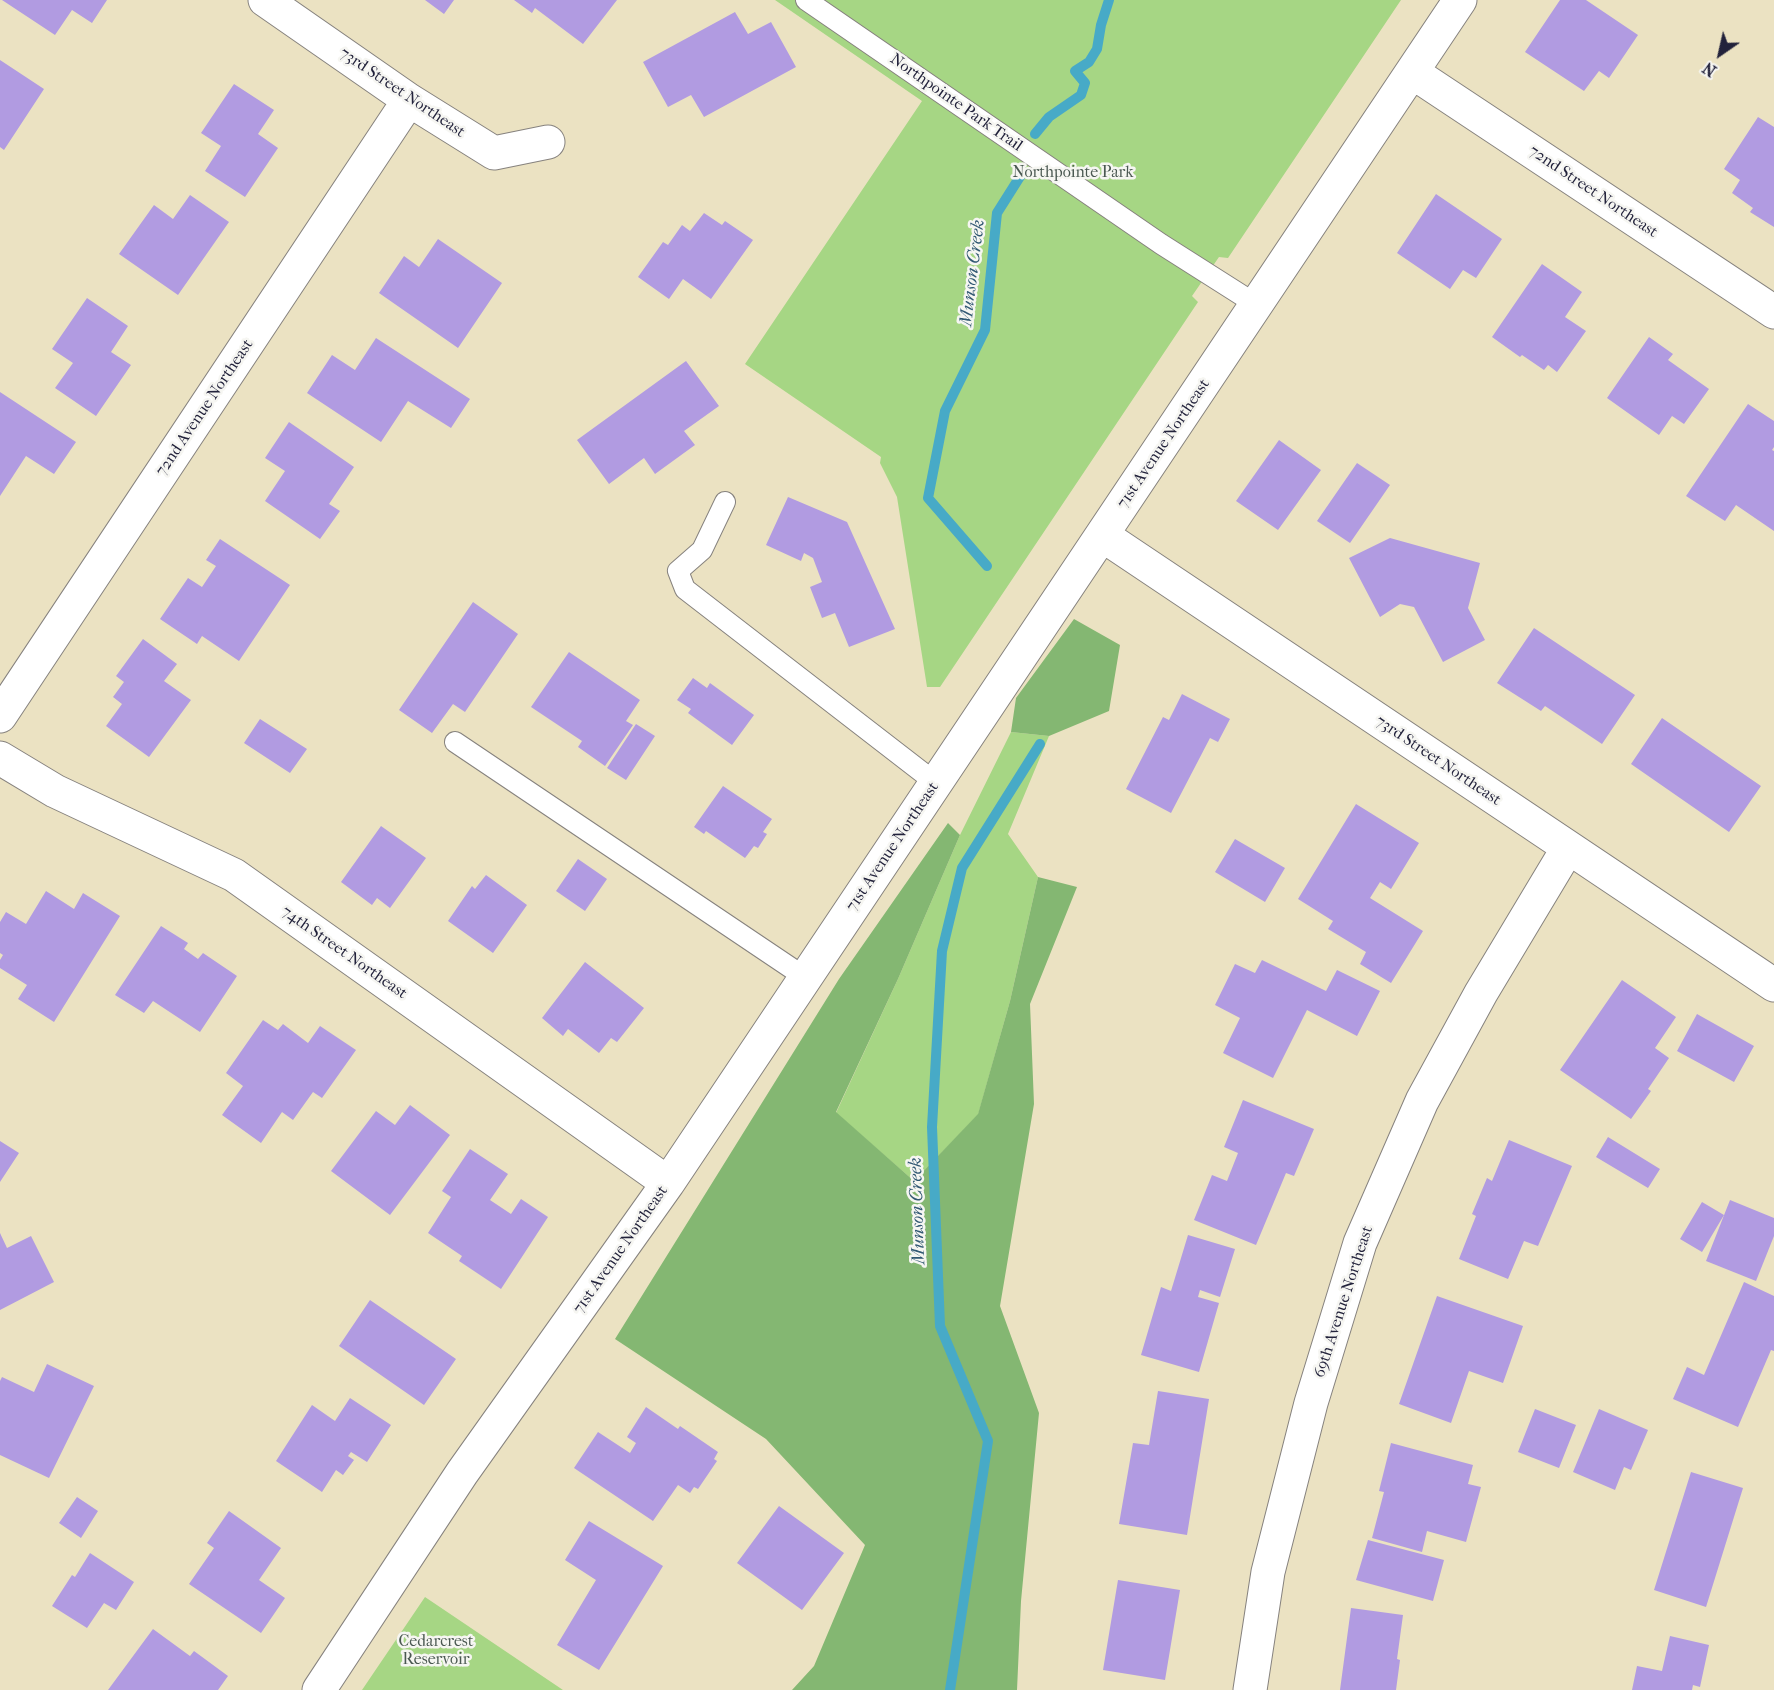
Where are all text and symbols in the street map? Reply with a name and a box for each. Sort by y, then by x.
north arrow [1690,24,1750,84]
street label: 73rd Street Northeast [336,44,468,142]
street label: Northpointe Park Trail [886,50,1026,156]
text: N [1699,58,1720,81]
street label: 72nd Street Northeast [1525,142,1661,242]
park label: Northpointe Park [1013,163,1133,183]
water label: Munson Creek [956,219,990,327]
street label: 72nd Avenue Northeast [152,336,258,480]
street label: 71st Avenue Northeast [1114,376,1214,512]
street label: 73rd Street Northeast [1372,712,1504,810]
street label: 71st Avenue Northeast [843,779,943,915]
street label: 74th Street Northeast [278,902,410,1004]
water label: Munson Creek [905,1157,931,1265]
street label: 71st Avenue Northeast [570,1182,672,1318]
street label: 69th Avenue Northeast [1310,1224,1378,1380]
park label: Cedarcrest Reservoir [399,1632,473,1670]

